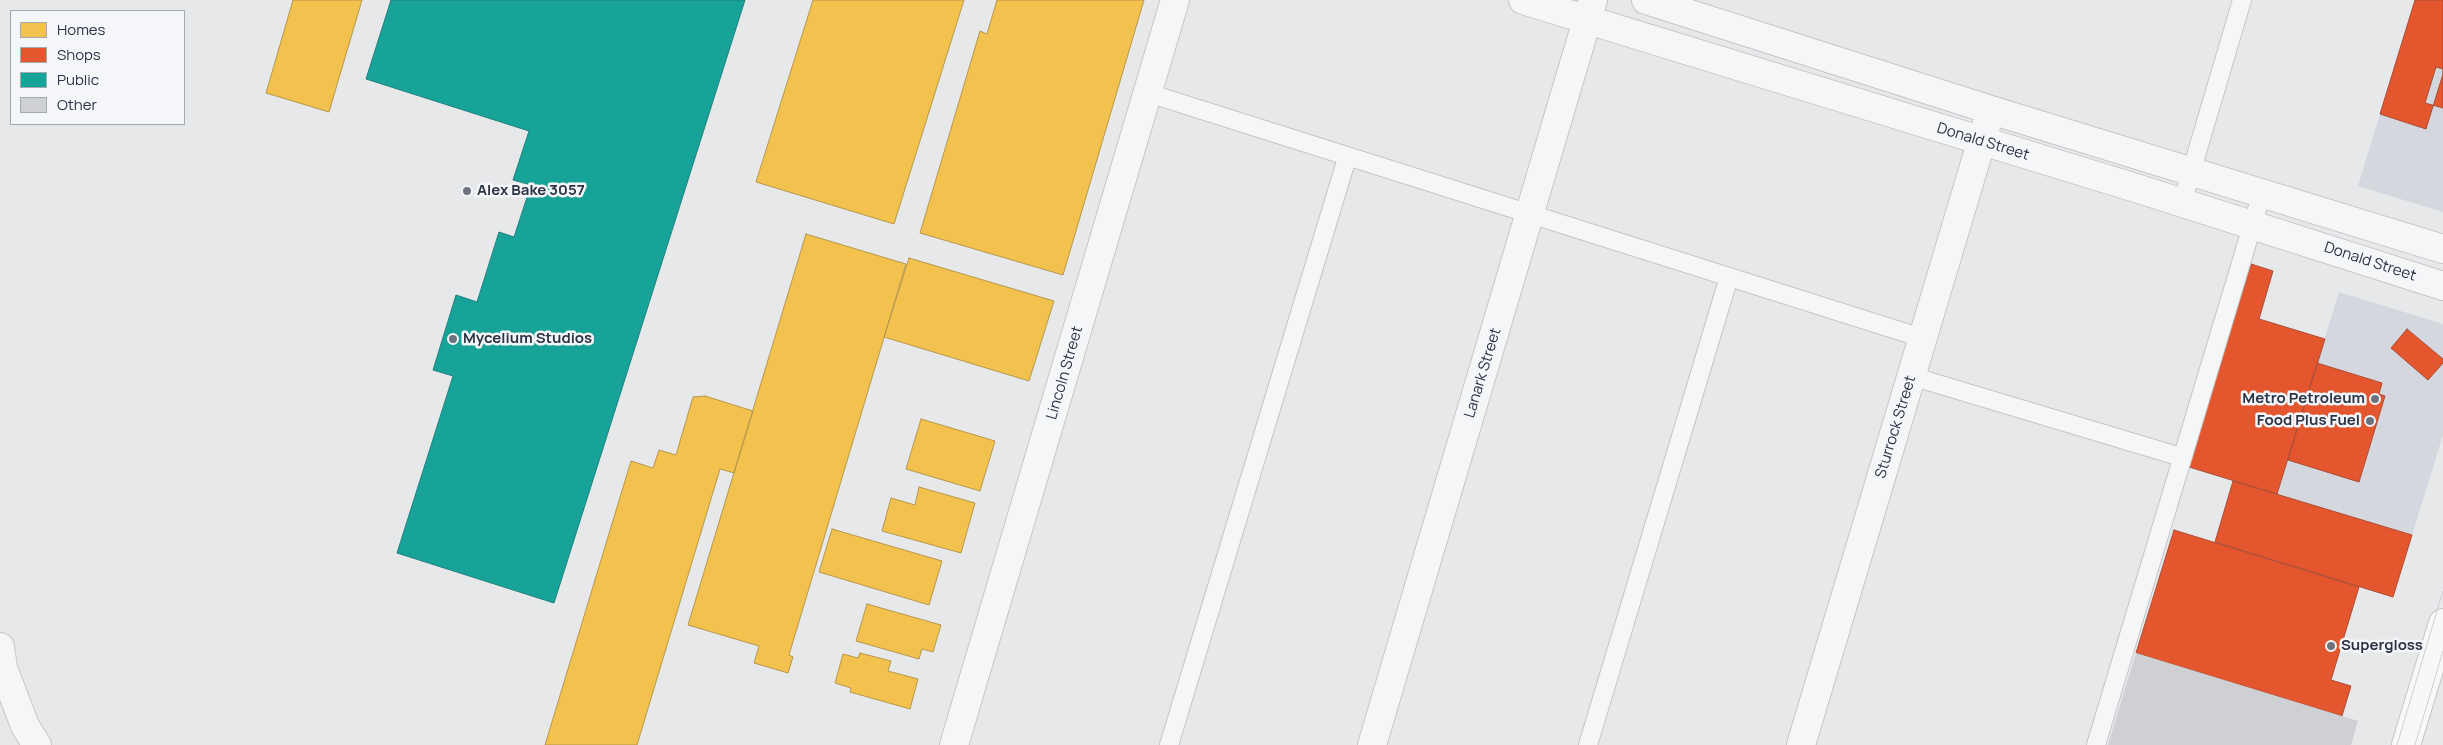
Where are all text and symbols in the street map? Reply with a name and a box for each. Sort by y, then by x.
legend [10,10,185,125]
text: Homes [57,19,105,40]
text: Shops [57,44,101,65]
text: Public [57,69,99,90]
text: Other [57,94,97,115]
street label: Donald Street [1935,119,2031,165]
place label: Alex Bake 3057 [477,182,585,200]
marker: Alex Bake 3057 [461,185,473,197]
street label: Donald Street [2322,239,2418,285]
street label: Lincoln Street [1043,324,1087,422]
street label: Lanark Street [1461,326,1505,420]
place label: Mycelium Studios [463,330,592,348]
marker: Mycelium Studios [447,333,459,345]
street label: Sturrock Street [1872,373,1920,481]
place label: Metro Petroleum [2242,390,2365,408]
marker: Metro Petroleum [2369,393,2381,405]
place label: Food Plus Fuel [2257,412,2360,430]
marker: Food Plus Fuel [2364,415,2376,427]
place label: Supergloss [2341,637,2423,655]
marker: Supergloss [2325,640,2337,652]

